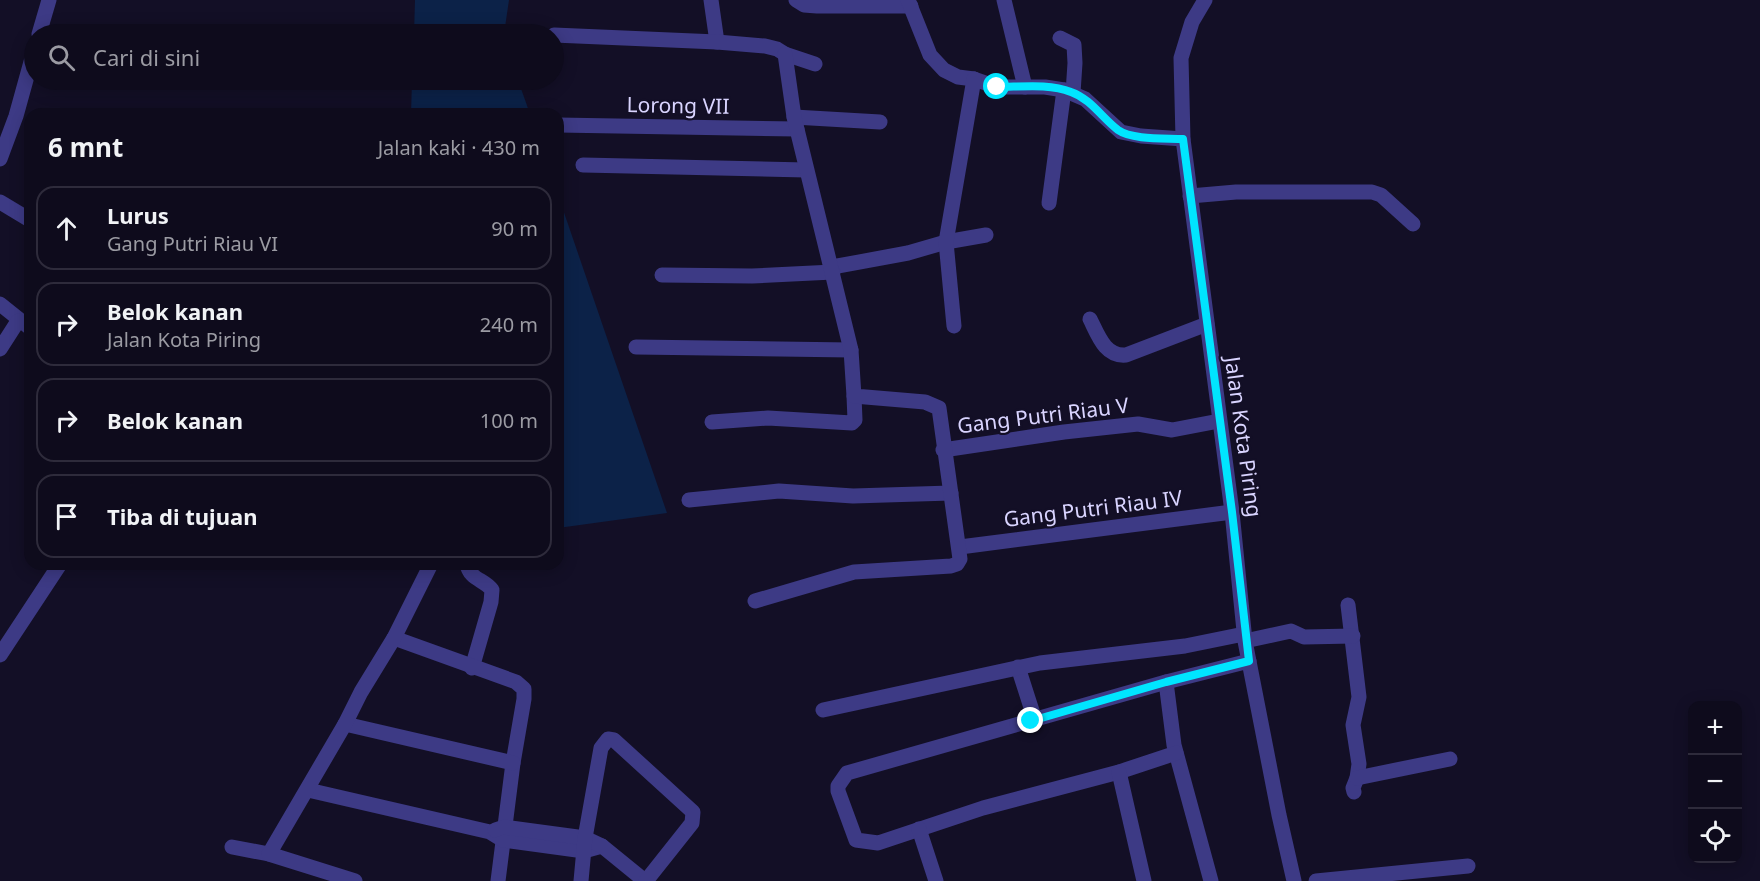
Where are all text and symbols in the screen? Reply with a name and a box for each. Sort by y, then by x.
search box [24,24,564,90]
icon: search [45,41,78,74]
text: Cari di sini [93,42,200,72]
route start [983,73,1009,99]
street label: Lorong VII [626,90,730,120]
text: 6 mnt [48,129,123,165]
text: Jalan kaki · 430 m [378,134,540,161]
text: Lurus [107,200,169,230]
icon: ahead [50,212,83,245]
text: 90 m [491,215,538,242]
text: Gang Putri Riau VI [107,230,278,257]
text: Belok kanan [107,296,243,326]
icon: right [50,308,83,341]
text: 240 m [480,311,538,338]
text: Jalan Kota Piring [107,326,261,353]
street label: Jalan Kota Piring [1219,353,1269,519]
street label: Gang Putri Riau V [956,391,1131,439]
icon: right [50,404,83,437]
text: Belok kanan [107,405,243,435]
text: 100 m [480,407,538,434]
street label: Gang Putri Riau IV [1002,483,1184,533]
icon: arrive [50,500,83,533]
text: Tiba di tujuan [107,501,257,531]
map controls [1688,701,1742,863]
button: + [1688,701,1742,755]
route end [1017,707,1043,733]
button: − [1688,755,1742,809]
button: locate [1688,809,1742,863]

